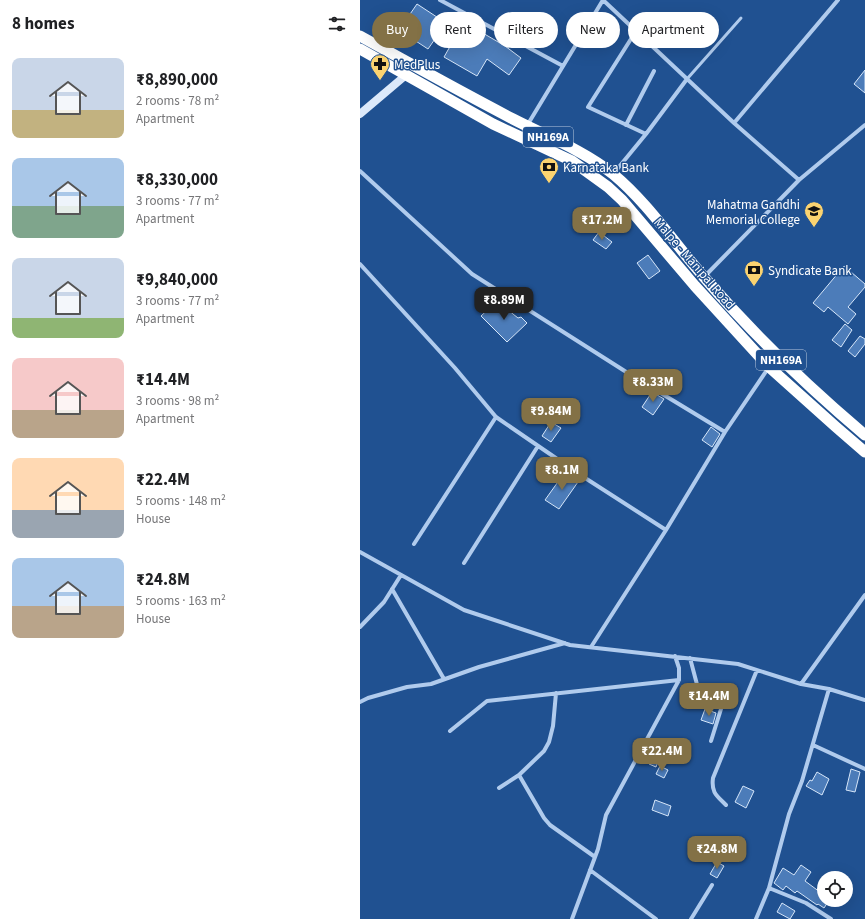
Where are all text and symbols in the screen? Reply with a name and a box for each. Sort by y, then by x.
text: 8 homes [12,12,74,36]
chip: Buy [372,12,422,48]
chip: Rent [430,12,486,48]
chip: Filters [494,12,558,48]
chip: New [566,12,620,48]
chip: Apartment [628,12,719,48]
icon: filters [326,13,348,35]
pharmacy icon: MedPlus [369,53,391,81]
place label: MedPlus [394,56,441,74]
text: ₹8,890,000 [136,68,218,92]
icon: home [44,74,92,122]
text: 2 rooms · 78 m² [136,92,219,110]
text: Apartment [136,110,194,128]
road number: NH169A [523,127,573,147]
bank icon: Karnataka Bank [538,156,560,184]
place label: Karnataka Bank [563,159,650,177]
text: ₹8,330,000 [136,168,218,192]
icon: home [44,174,92,222]
text: 3 rooms · 77 m² [136,192,219,210]
place label: Mahatma Gandhi Memorial College [706,196,800,229]
school or university icon: Mahatma Gandhi Memorial College [803,200,825,228]
pin: ₹17.2M [569,207,635,241]
text: Apartment [136,210,194,228]
text: ₹17.2M [581,211,623,229]
street label: Malpe - Manipal Road [649,214,739,313]
bank icon: Syndicate Bank [743,259,765,287]
place label: Syndicate Bank [768,262,852,280]
text: ₹9,840,000 [136,268,218,292]
icon: home [44,274,92,322]
pin: ₹8.89M [471,287,537,321]
text: ₹8.89M [483,291,525,309]
text: 3 rooms · 77 m² [136,292,219,310]
text: Apartment [136,310,194,328]
road number: NH169A [756,350,806,370]
text: ₹14.4M [136,368,190,392]
pin: ₹8.33M [620,369,686,403]
text: ₹8.33M [632,373,674,391]
icon: home [44,374,92,422]
text: 3 rooms · 98 m² [136,392,219,410]
pin: ₹9.84M [518,398,584,432]
text: ₹9.84M [530,402,572,420]
text: Apartment [136,410,194,428]
pin: ₹8.1M [534,457,590,491]
text: ₹8.1M [545,461,579,479]
text: ₹22.4M [136,468,190,492]
icon: home [44,474,92,522]
text: 5 rooms · 148 m² [136,492,226,510]
text: House [136,510,171,528]
text: ₹24.8M [136,568,190,592]
icon: home [44,574,92,622]
text: 5 rooms · 163 m² [136,592,226,610]
text: House [136,610,171,628]
pin: ₹14.4M [676,683,742,717]
text: ₹14.4M [688,687,730,705]
pin: ₹22.4M [629,738,695,772]
text: ₹22.4M [641,742,683,760]
pin: ₹24.8M [684,836,750,870]
text: ₹24.8M [696,840,738,858]
map controls [817,871,853,907]
button: locate [817,871,853,907]

